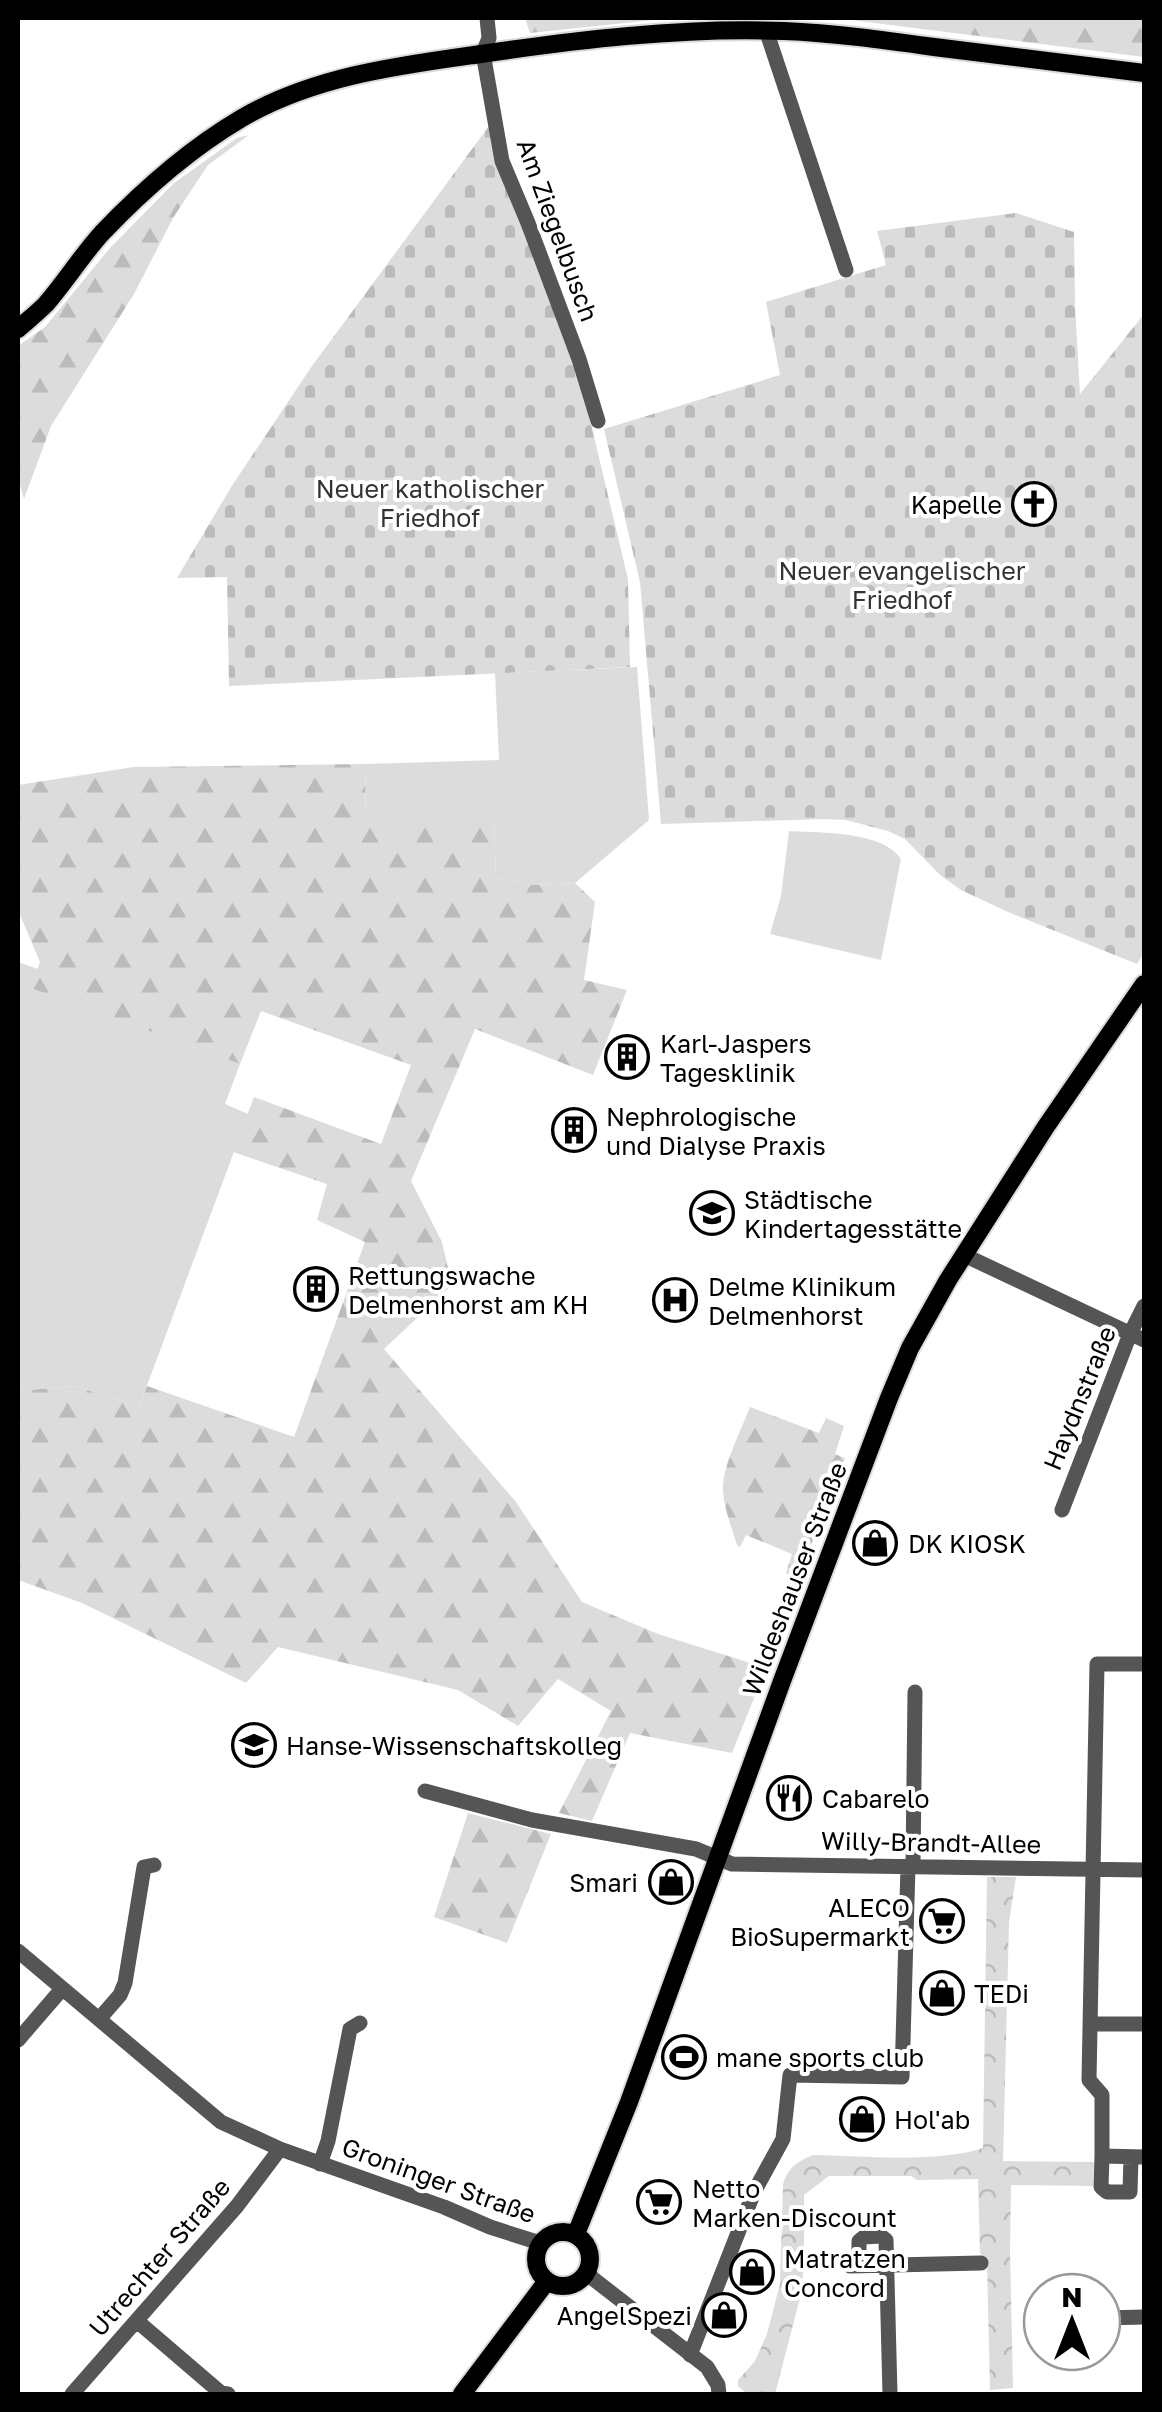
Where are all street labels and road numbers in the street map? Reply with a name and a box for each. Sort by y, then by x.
street label: Am Ziegelbusch [511,135,605,325]
street label: Haydnstraße [1036,1321,1122,1475]
street label: Wildeshauser Straße [735,1458,853,1700]
street label: Willy-Brandt-Allee [821,1825,1041,1859]
street label: Groninger Straße [338,2131,540,2229]
street label: Utrechter Straße [82,2171,236,2343]

